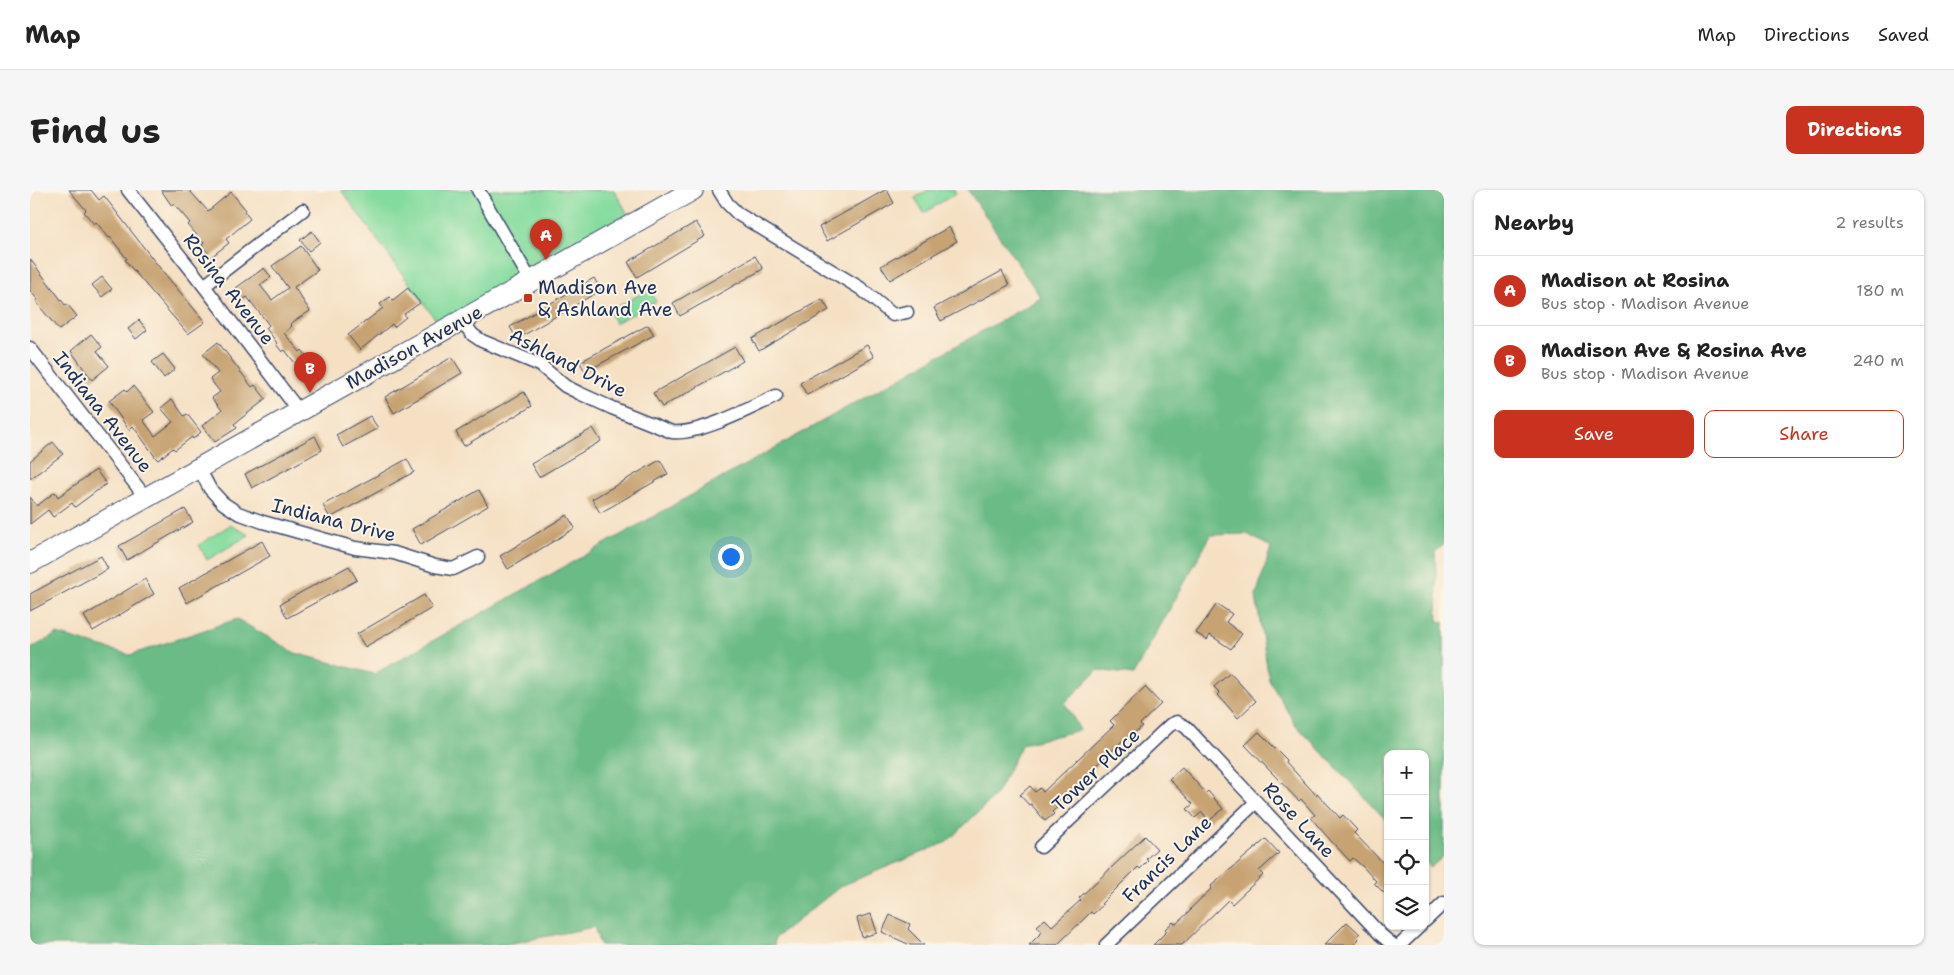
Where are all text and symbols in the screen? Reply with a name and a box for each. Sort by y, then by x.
text: Map [25,19,81,51]
text: Map [1698,23,1736,47]
text: Directions [1764,23,1850,47]
text: Saved [1878,23,1929,47]
button: Directions [1786,106,1924,154]
text: Find us [30,107,161,154]
text: Nearby [1494,209,1574,237]
text: 2 results [1835,212,1904,233]
pin: A [530,219,562,260]
street label: Rosina Avenue [178,228,280,350]
text: Madison at Rosina [1541,268,1729,293]
place label: Madison Ave & Ashland Ave [538,275,673,322]
text: A [1504,280,1516,301]
text: 180 m [1856,280,1904,301]
marker: Madison Ave & Ashland Ave [522,292,534,304]
text: Bus stop · Madison Avenue [1541,293,1749,314]
street label: Madison Avenue [341,299,487,395]
street label: Ashland Drive [505,323,631,403]
text: Madison Ave & Rosina Ave [1541,338,1807,363]
street label: Indiana Avenue [48,346,158,478]
text: B [1505,350,1515,371]
text: 240 m [1852,350,1904,371]
pin: B [294,352,326,393]
text: Bus stop · Madison Avenue [1541,363,1749,384]
button: Save [1494,410,1694,458]
button: Share [1704,410,1904,458]
street label: Indiana Drive [269,493,399,547]
your location [718,544,744,570]
street label: Tower Place [1047,723,1145,817]
map controls [1384,750,1429,930]
button: + [1384,750,1429,795]
street label: Rose Lane [1258,777,1340,863]
button: − [1384,795,1429,840]
street label: Francis Lane [1117,810,1217,908]
button: locate [1384,840,1429,885]
button: layers [1384,885,1429,930]

